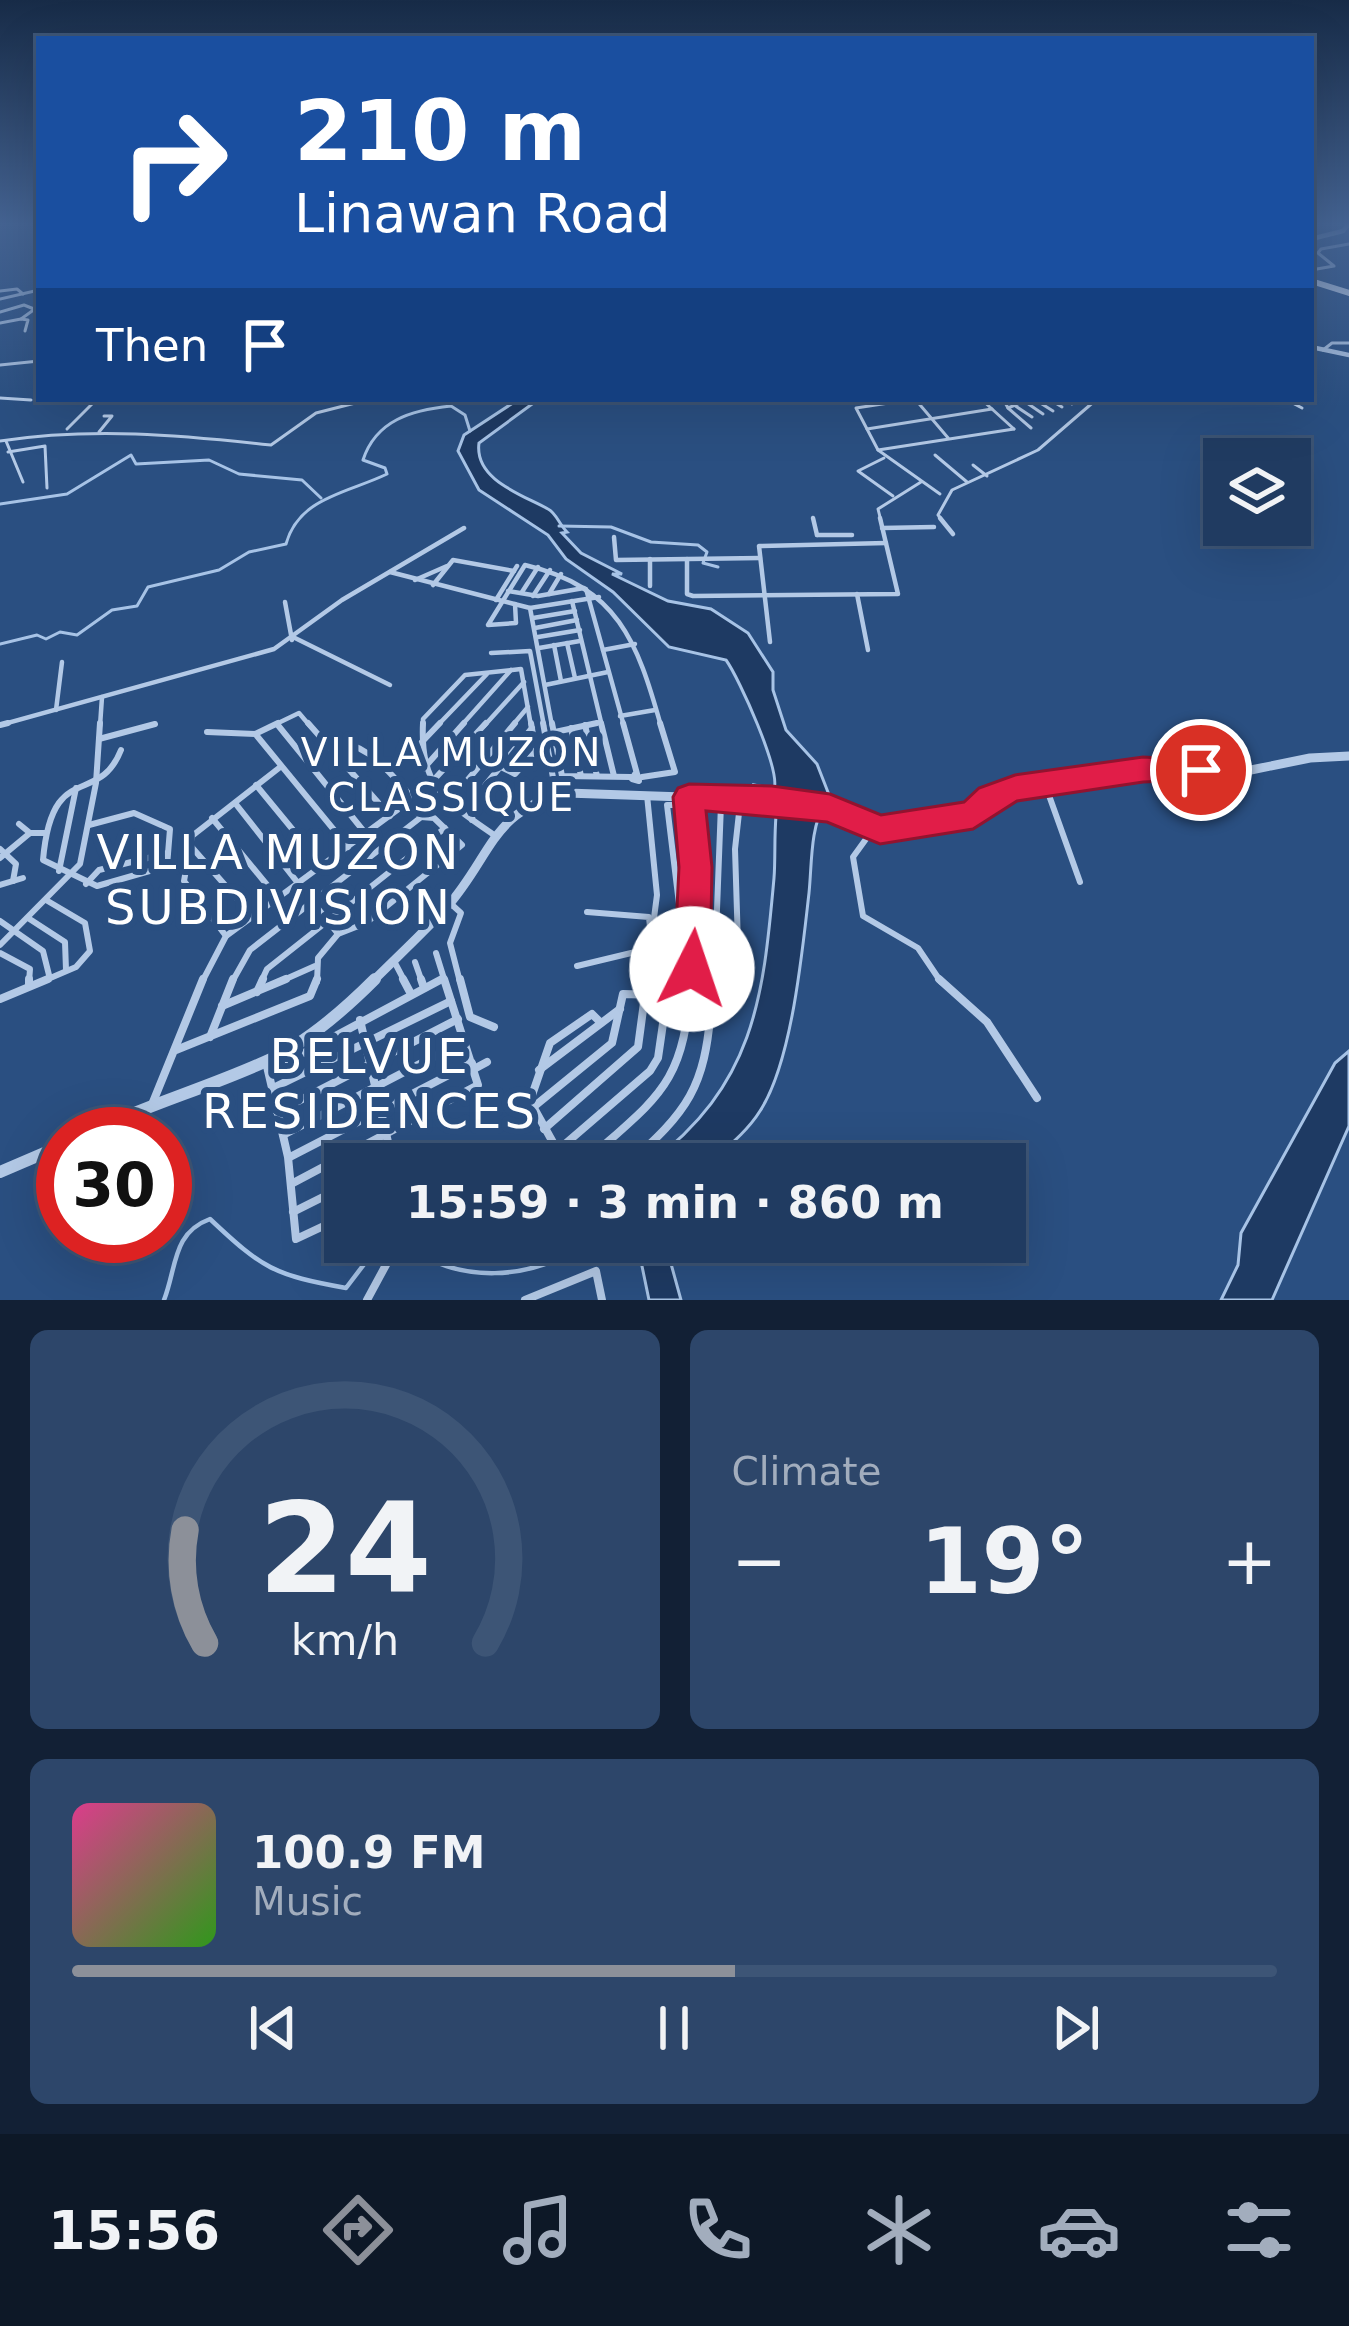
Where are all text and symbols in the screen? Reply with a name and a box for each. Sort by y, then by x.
text: 210 m [294,82,586,180]
icon: right [96,84,252,240]
text: Linawan Road [294,182,671,245]
icon: arrive [232,312,298,378]
text: Then [96,319,208,372]
map controls [1203,438,1311,546]
button: layers [1203,438,1311,546]
pin [1150,719,1252,821]
district label: VILLA MUZON CLASSIQUE [301,730,603,820]
icon: arrive [1168,737,1234,803]
district label: VILLA MUZON SUBDIVISION [97,824,461,935]
position arrow [629,906,755,1032]
district label: BELVUE RESIDENCES [202,1028,538,1139]
speed limit sign: 30 [36,1107,192,1263]
text: 15:59 · 3 min · 860 m [406,1176,944,1229]
text: Climate [732,1449,882,1494]
text: 24 [258,1476,432,1621]
text: 19° [919,1509,1089,1614]
text: − [732,1523,787,1600]
text: + [1222,1523,1277,1600]
text: km/h [291,1614,399,1664]
text: 100.9 FM [252,1826,486,1879]
text: Music [252,1879,363,1924]
icon: previous [240,1995,306,2061]
icon: pause [641,1995,707,2061]
icon: next [1043,1995,1109,2061]
icon: directions [316,2188,400,2272]
icon: music [496,2188,580,2272]
icon: phone [676,2188,760,2272]
icon: climate [857,2188,941,2272]
icon: car [1037,2188,1121,2272]
icon: filters [1217,2188,1301,2272]
text: 15:56 [48,2199,220,2262]

